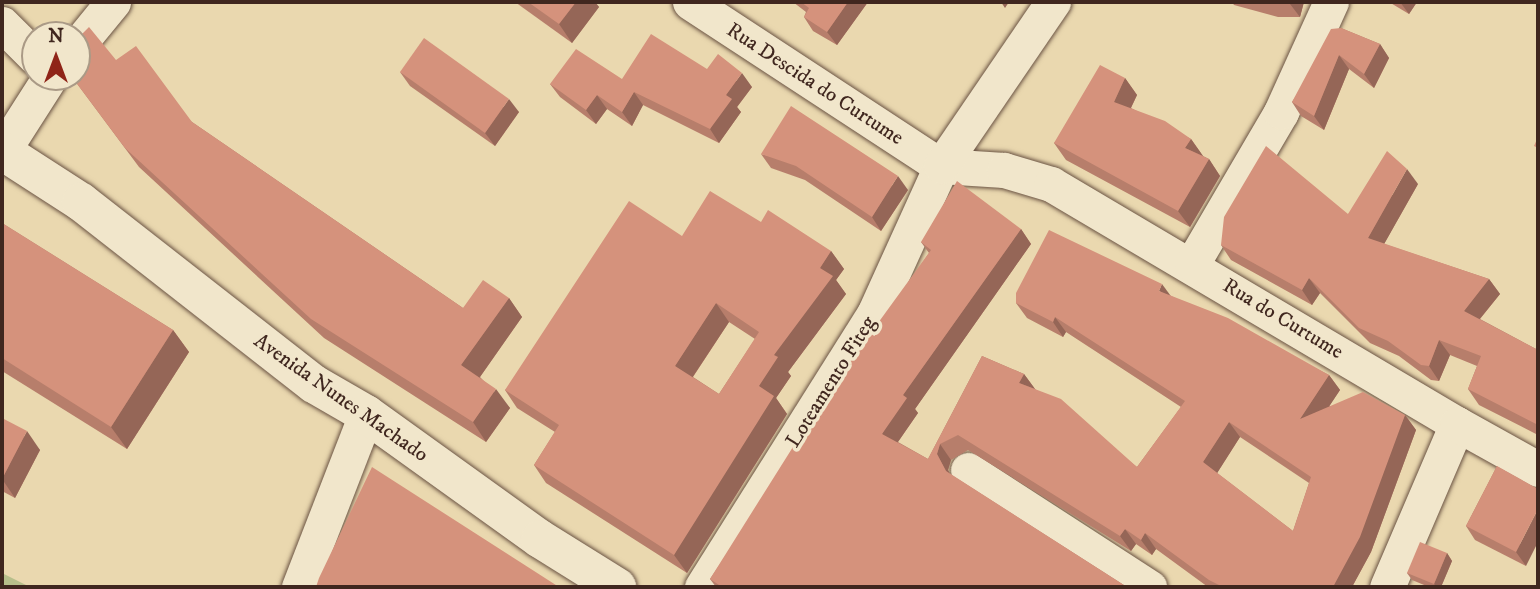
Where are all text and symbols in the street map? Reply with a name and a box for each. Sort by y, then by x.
street label: Rua Descida do Curtume [722,17,908,151]
north arrow [21,21,91,91]
text: N [48,25,64,48]
street label: Rua do Curtume [1218,273,1348,365]
street label: Loteamento Fiteg [781,312,881,452]
street label: Avenida Nunes Machado [249,328,433,468]

